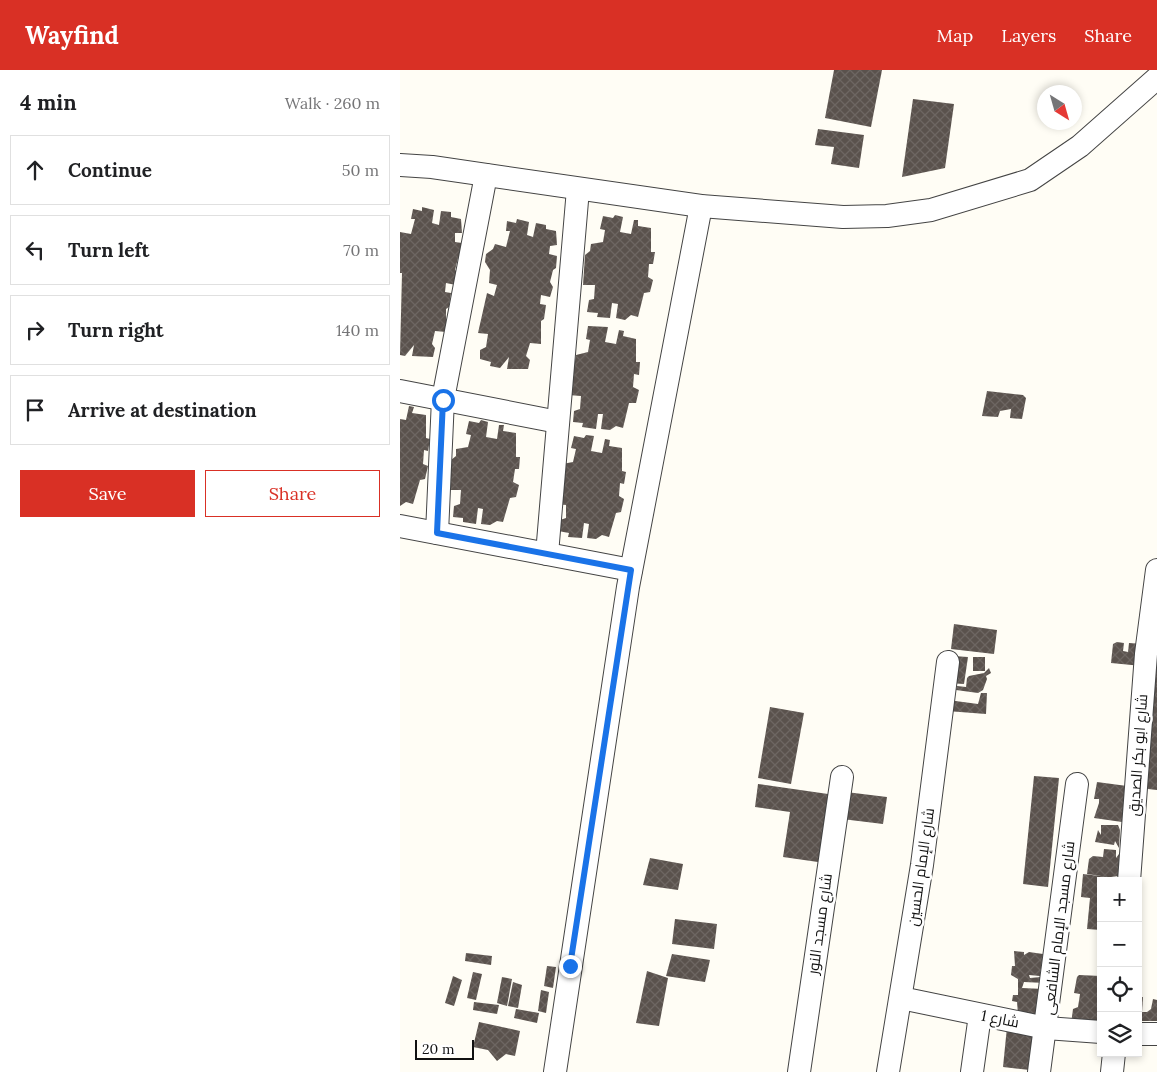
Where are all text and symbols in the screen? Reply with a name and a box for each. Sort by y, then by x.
text: Wayfind [25,20,119,51]
text: Map [937,24,973,47]
text: Layers [1001,24,1056,47]
text: Share [1084,24,1132,47]
north arrow [1037,85,1082,130]
text: 4 min [20,89,77,116]
text: Walk · 260 m [285,93,380,113]
icon: ahead [21,156,49,184]
text: Continue [68,158,152,182]
text: 50 m [342,160,379,180]
icon: left [21,236,49,264]
text: Turn left [68,238,149,262]
text: 70 m [343,240,379,260]
icon: right [21,316,49,344]
text: Turn right [68,318,164,342]
text: 140 m [336,320,379,340]
route start [432,389,455,412]
icon: arrive [21,396,49,424]
text: Arrive at destination [68,398,257,422]
button: Save [20,470,195,517]
button: Share [205,470,380,517]
street label: شارع ابو بكر الصديق [1124,693,1153,817]
street label: شارع الإمام الحسين [903,807,940,927]
street label: شارع مسجد الإمام الشافعى [1038,840,1081,1016]
street label: شارع مسجد النور [803,872,838,977]
map controls [1097,877,1142,1057]
button: + [1097,877,1142,922]
button: − [1097,922,1142,967]
route end [559,955,582,978]
button: locate [1097,967,1142,1012]
street label: شارع 1 [979,1006,1021,1033]
button: layers [1097,1012,1142,1057]
scale bar [415,1037,474,1060]
text: 20 m [422,1040,454,1058]

